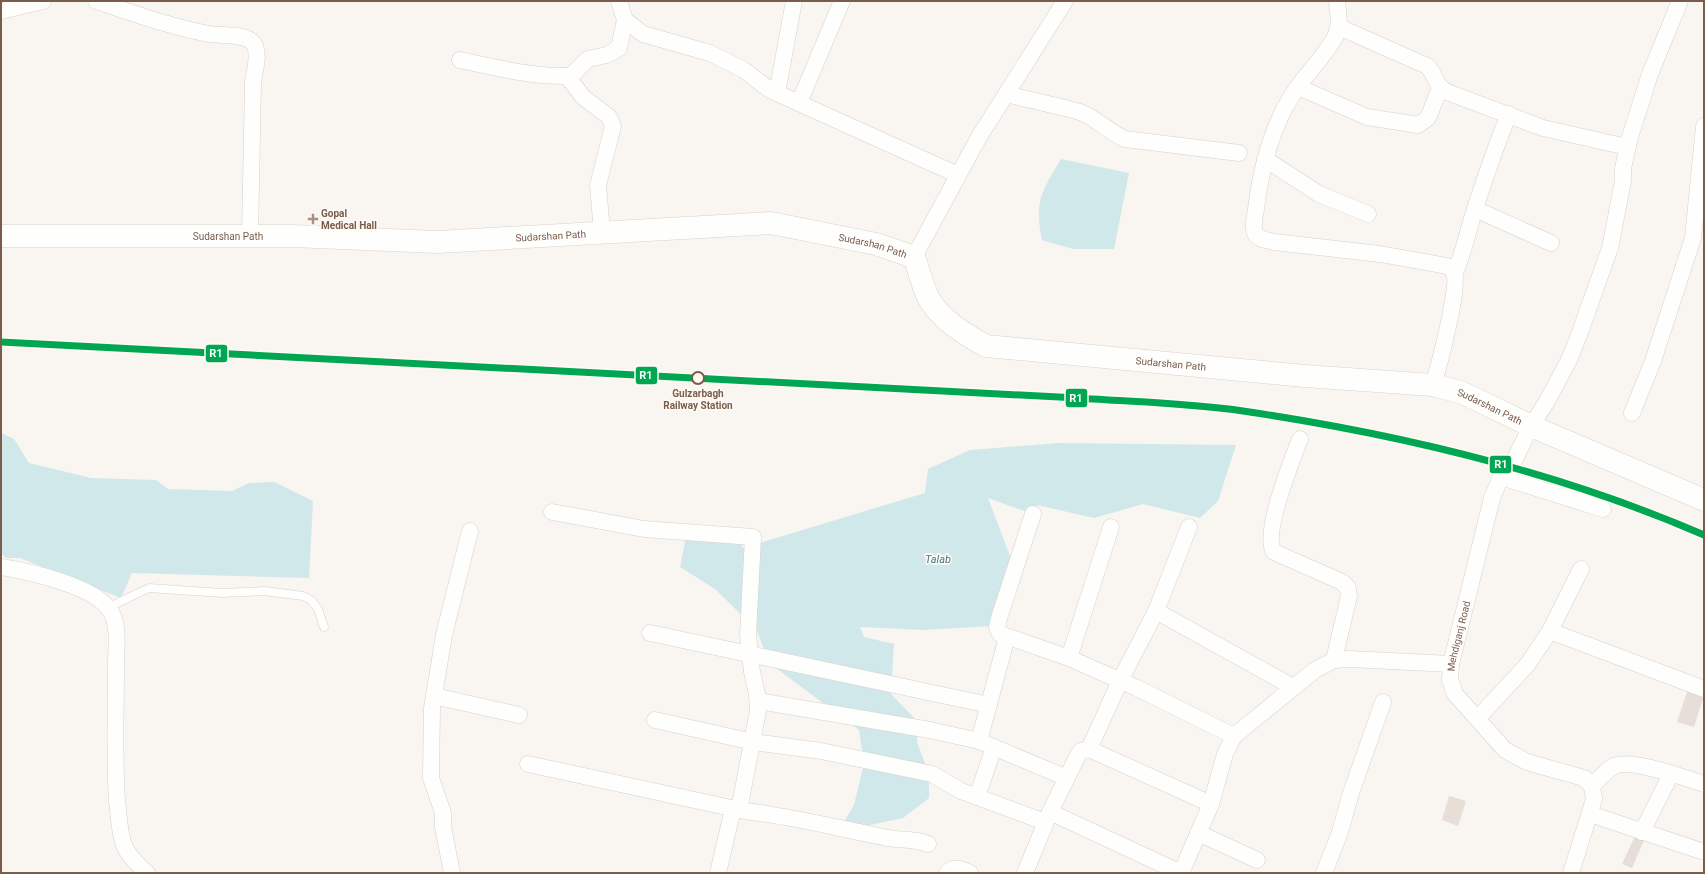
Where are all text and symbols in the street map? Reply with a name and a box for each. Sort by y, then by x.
place label: Gopal Medical Hall [321,208,377,231]
marker: Gopal Medical Hall [308,214,318,224]
street label: Sudarshan Path [515,229,586,244]
street label: Sudarshan Path [193,231,263,242]
street label: Sudarshan Path [838,232,908,260]
line badge: R1 [205,344,228,363]
text: R1 [209,347,223,360]
street label: Sudarshan Path [1135,355,1207,373]
line badge: R1 [635,366,658,385]
text: R1 [639,369,653,382]
marker: Gulzarbagh Railway Station [691,371,705,385]
street label: Sudarshan Path [1456,387,1524,427]
place label: Gulzarbagh Railway Station [663,388,733,411]
line badge: R1 [1065,388,1088,408]
text: R1 [1069,392,1083,405]
line badge: R1 [1489,455,1512,474]
text: R1 [1494,458,1508,471]
water label: Talab [925,553,951,566]
street label: Mehdiganj Road [1446,600,1472,672]

